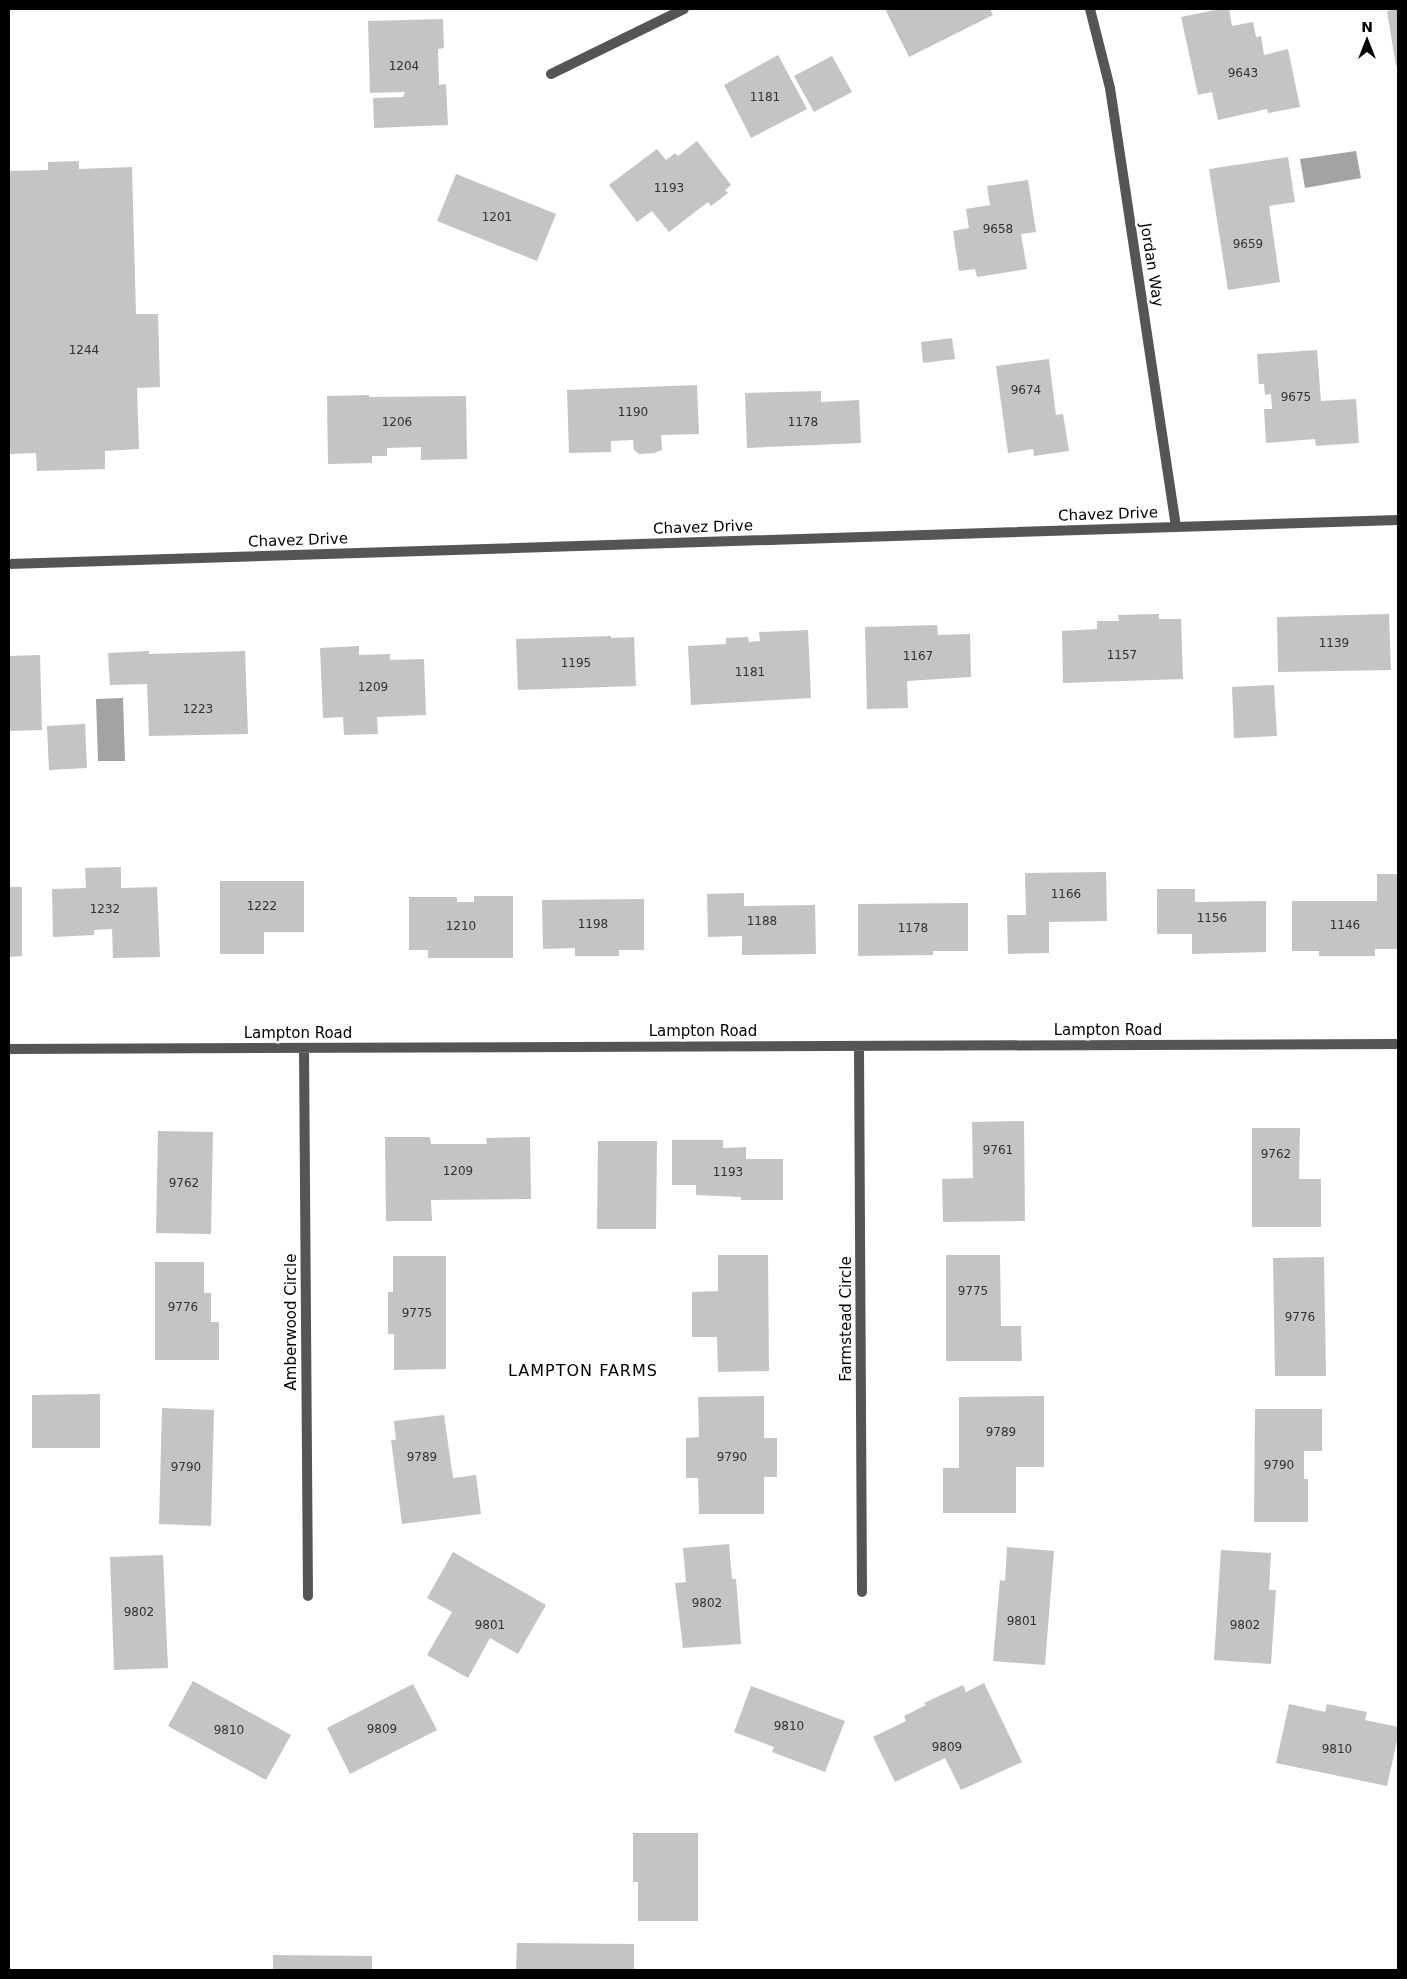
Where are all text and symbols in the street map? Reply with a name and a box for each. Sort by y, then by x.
north arrow [1342,15,1392,65]
text: N [1361,19,1373,35]
house number: 1204 [389,59,419,73]
house number: 9643 [1228,66,1258,80]
house number: 1181 [750,90,780,104]
house number: 1193 [654,181,684,195]
house number: 1201 [482,210,512,224]
street label: Jordan Way [1136,221,1168,308]
house number: 9658 [983,222,1013,236]
house number: 9659 [1233,237,1263,251]
house number: 1244 [69,343,99,357]
house number: 9674 [1011,383,1041,397]
house number: 9675 [1281,390,1311,404]
house number: 1190 [618,405,648,419]
house number: 1206 [382,415,412,429]
house number: 1178 [788,415,818,429]
street label: Chavez Drive [1058,503,1158,525]
street label: Chavez Drive [653,516,753,538]
street label: Chavez Drive [248,529,348,551]
house number: 1139 [1319,636,1349,650]
house number: 1157 [1107,648,1137,662]
house number: 1167 [903,649,933,663]
house number: 1195 [561,656,591,670]
house number: 1181 [735,665,765,679]
house number: 1209 [358,680,388,694]
house number: 1223 [183,702,213,716]
house number: 1166 [1051,887,1081,901]
house number: 1222 [247,899,277,913]
house number: 1232 [90,902,120,916]
house number: 1156 [1197,911,1227,925]
house number: 1188 [747,914,777,928]
house number: 1198 [578,917,608,931]
house number: 1146 [1330,918,1360,932]
house number: 1210 [446,919,476,933]
house number: 1178 [898,921,928,935]
street label: Lampton Road [1054,1021,1162,1039]
street label: Lampton Road [649,1022,757,1040]
street label: Lampton Road [244,1024,352,1042]
house number: 9761 [983,1143,1013,1157]
house number: 9762 [1261,1147,1291,1161]
house number: 1209 [443,1164,473,1178]
house number: 1193 [713,1165,743,1179]
house number: 9762 [169,1176,199,1190]
street label: Amberwood Circle [282,1254,300,1390]
street label: Farmstead Circle [837,1256,855,1382]
house number: 9775 [958,1284,988,1298]
house number: 9776 [168,1300,198,1314]
house number: 9775 [402,1306,432,1320]
house number: 9776 [1285,1310,1315,1324]
district label: LAMPTON FARMS [508,1361,658,1380]
house number: 9789 [986,1425,1016,1439]
house number: 9789 [407,1450,437,1464]
house number: 9790 [717,1450,747,1464]
house number: 9790 [1264,1458,1294,1472]
house number: 9790 [171,1460,201,1474]
house number: 9802 [692,1596,722,1610]
house number: 9802 [124,1605,154,1619]
house number: 9801 [1007,1614,1037,1628]
house number: 9801 [475,1618,505,1632]
house number: 9802 [1230,1618,1260,1632]
house number: 9810 [774,1719,804,1733]
house number: 9809 [367,1722,397,1736]
house number: 9810 [214,1723,244,1737]
house number: 9809 [932,1740,962,1754]
house number: 9810 [1322,1742,1352,1756]

